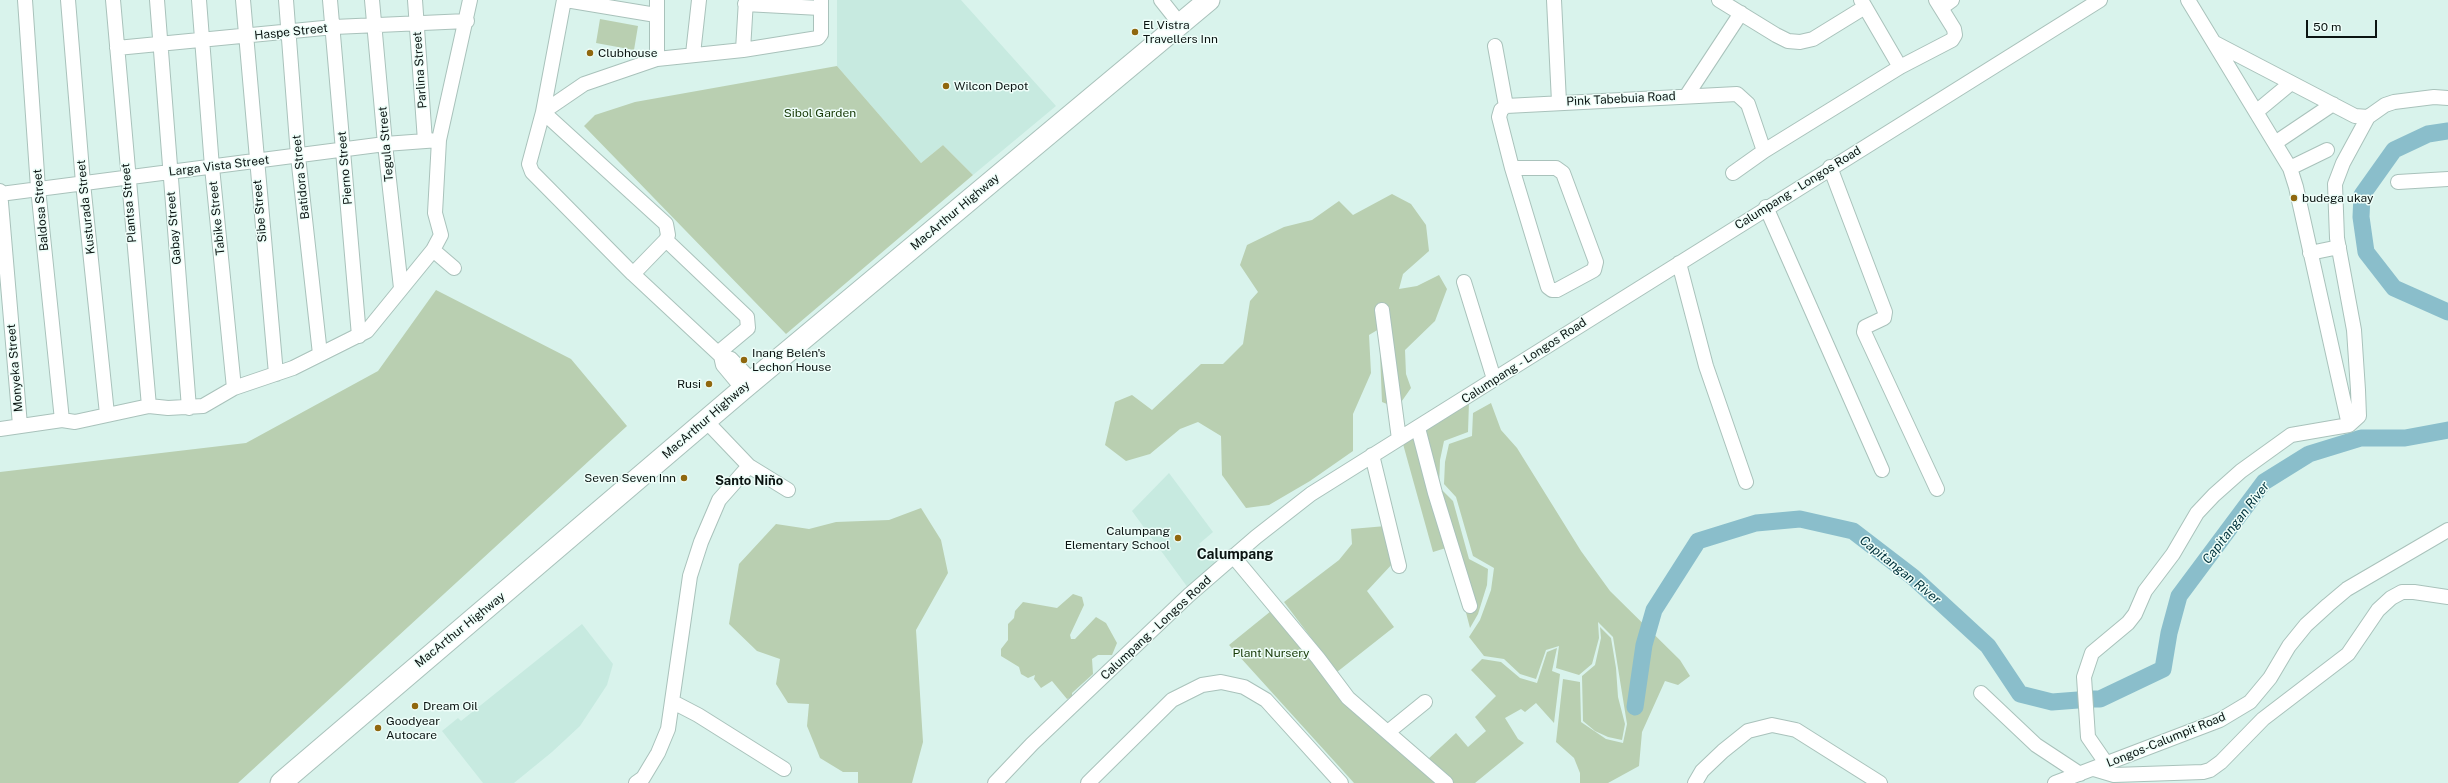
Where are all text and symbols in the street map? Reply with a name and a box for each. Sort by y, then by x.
scale bar [2308,12,2379,38]
place label: El Vistra Travellers Inn [1143,18,1218,46]
text: 50 m [2313,20,2341,34]
street label: Haspe Street [254,21,328,43]
marker: El Vistra Travellers Inn [1130,27,1140,37]
street label: Parlina Street [410,31,430,109]
place label: Clubhouse [598,46,657,60]
marker: Clubhouse [585,48,595,58]
place label: Wilcon Depot [954,79,1028,93]
marker: Wilcon Depot [941,81,951,91]
street label: Pink Tabebuia Road [1566,89,1676,109]
street label: Tegula Street [376,106,396,182]
park label: Sibol Garden [784,106,856,120]
street label: Pierno Street [335,131,355,205]
street label: Batidora Street [289,134,313,220]
street label: Calumpang - Longos Road [1732,143,1864,233]
street label: Larga Vista Street [168,153,270,179]
street label: Kusturada Street [74,159,98,255]
street label: Plantsa Street [118,163,140,243]
street label: Baldosa Street [30,168,52,252]
street label: MacArthur Highway [908,171,1002,253]
street label: Sibe Street [250,179,270,243]
street label: Tabike Street [206,180,228,256]
street label: Gabay Street [164,191,184,265]
place label: budega ukay [2302,191,2373,205]
marker: budega ukay [2289,193,2299,203]
street label: Calumpang - Longos Road [1459,315,1589,407]
street label: Monyeka Street [4,323,26,413]
place label: Inang Belen's Lechon House [752,346,831,374]
marker: Inang Belen's Lechon House [739,355,749,365]
place label: Rusi [677,377,701,391]
street label: MacArthur Highway [659,378,753,462]
marker: Rusi [704,379,714,389]
place label: Seven Seven Inn [584,471,676,485]
marker: Seven Seven Inn [679,473,689,483]
district label: Santo Niño [715,473,783,489]
water label: Capitangan River [2199,479,2273,567]
place label: Calumpang Elementary School [1065,524,1170,552]
marker: Calumpang Elementary School [1173,533,1183,543]
water label: Capitangan River [1856,533,1944,607]
district label: Calumpang [1197,547,1273,563]
street label: Calumpang - Longos Road [1098,573,1214,683]
street label: MacArthur Highway [412,589,508,671]
park label: Plant Nursery [1233,646,1309,660]
place label: Dream Oil [423,699,478,713]
marker: Dream Oil [410,701,420,711]
street label: Longos-Calumpit Road [2104,709,2228,771]
place label: Goodyear Autocare [386,714,440,742]
marker: Goodyear Autocare [373,723,383,733]

